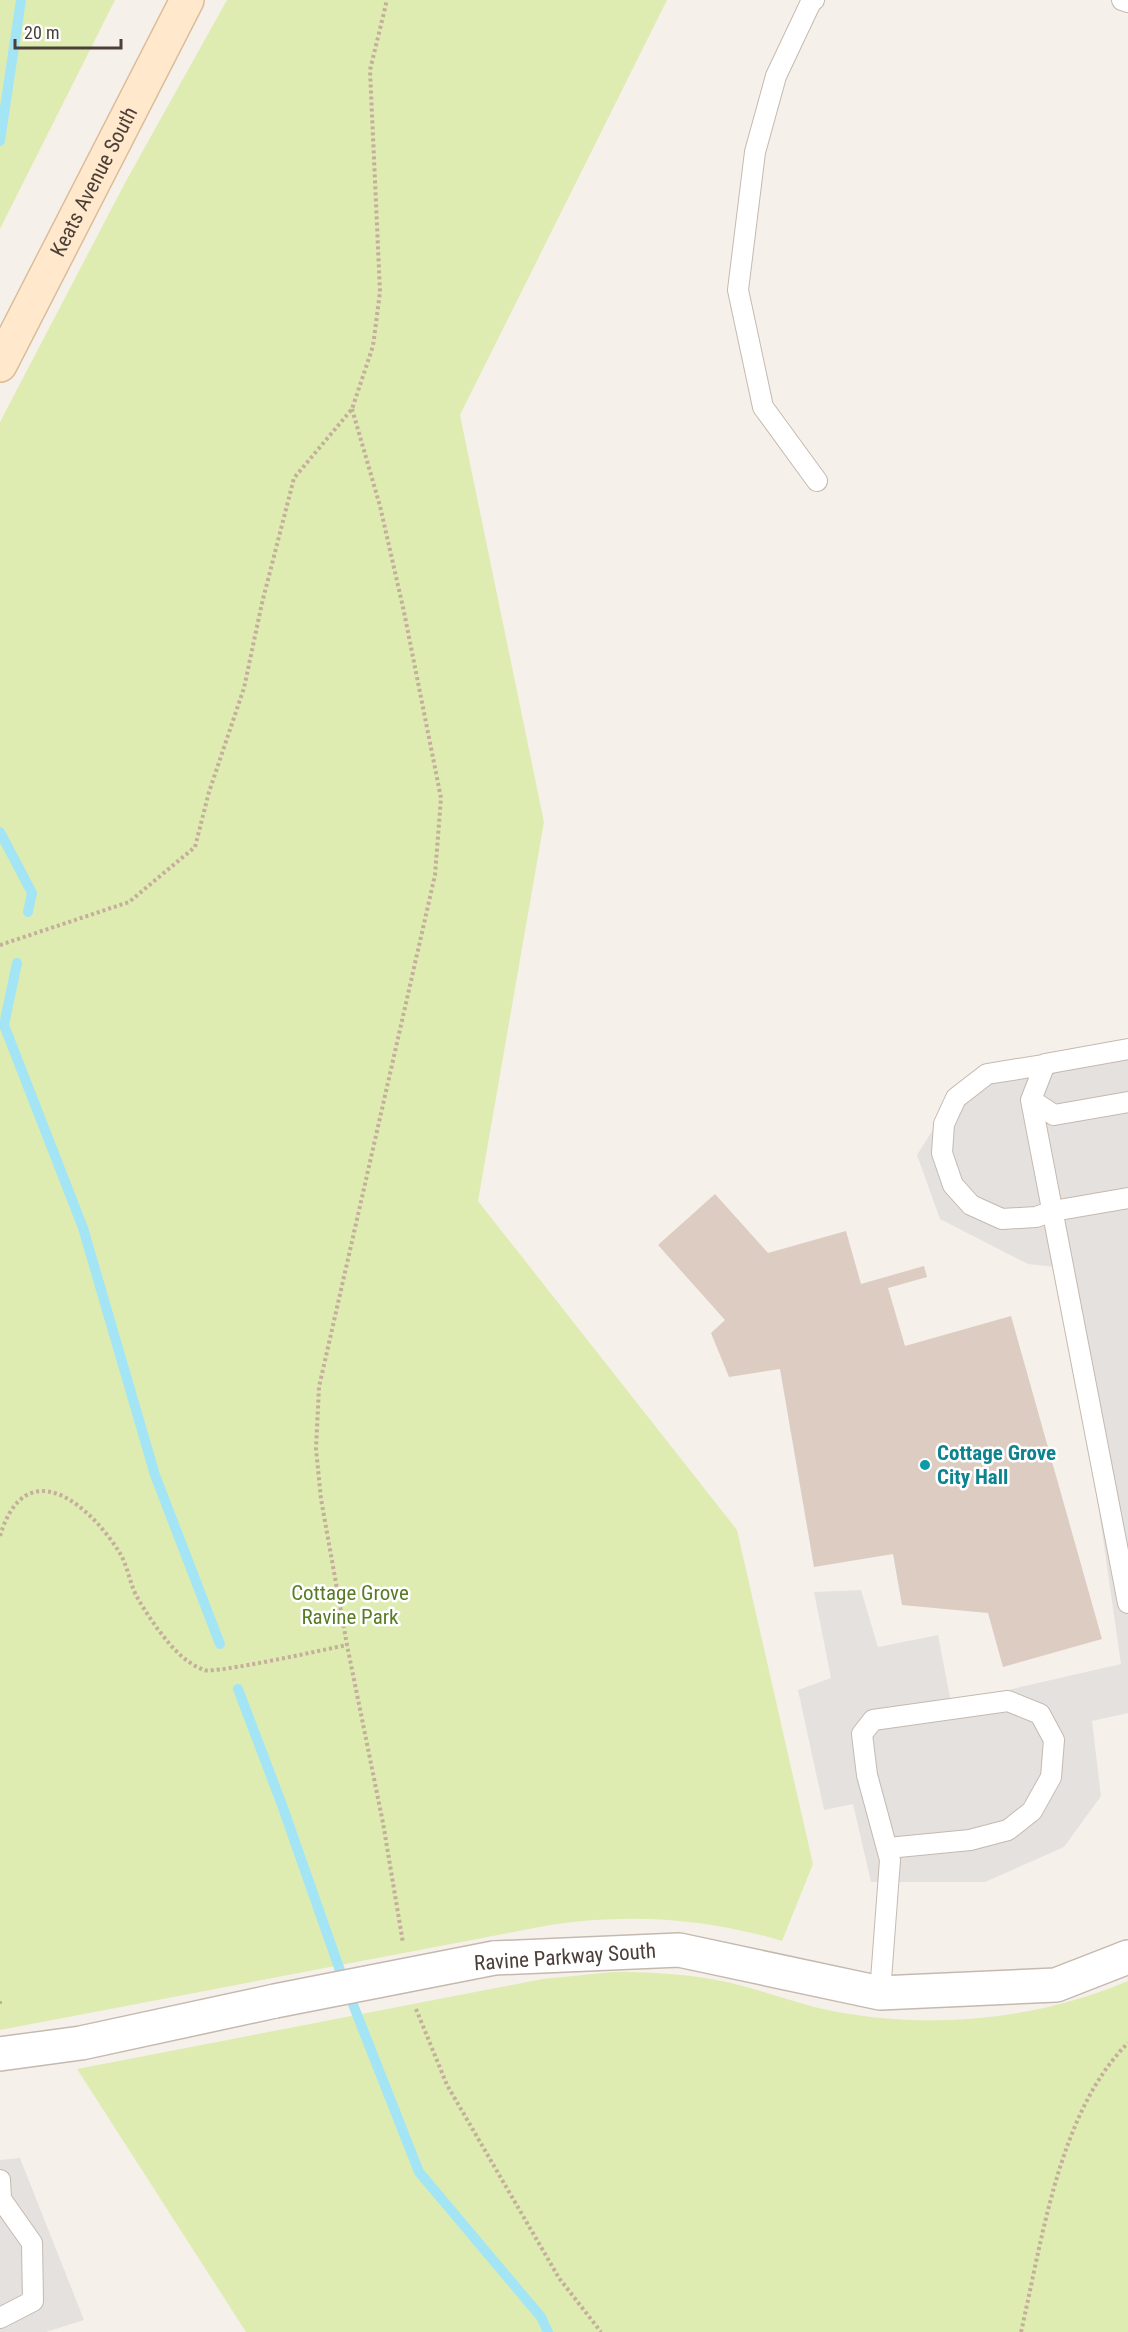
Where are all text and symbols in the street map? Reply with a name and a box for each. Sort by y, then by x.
scale bar [15,12,122,50]
text: 20 m [24,22,59,43]
street label: Keats Avenue South [46,103,142,261]
place label: Cottage Grove City Hall [937,1441,1056,1489]
marker: Cottage Grove City Hall [918,1458,932,1472]
park label: Cottage Grove Ravine Park [291,1581,409,1629]
street label: Ravine Parkway South [473,1939,657,1975]

